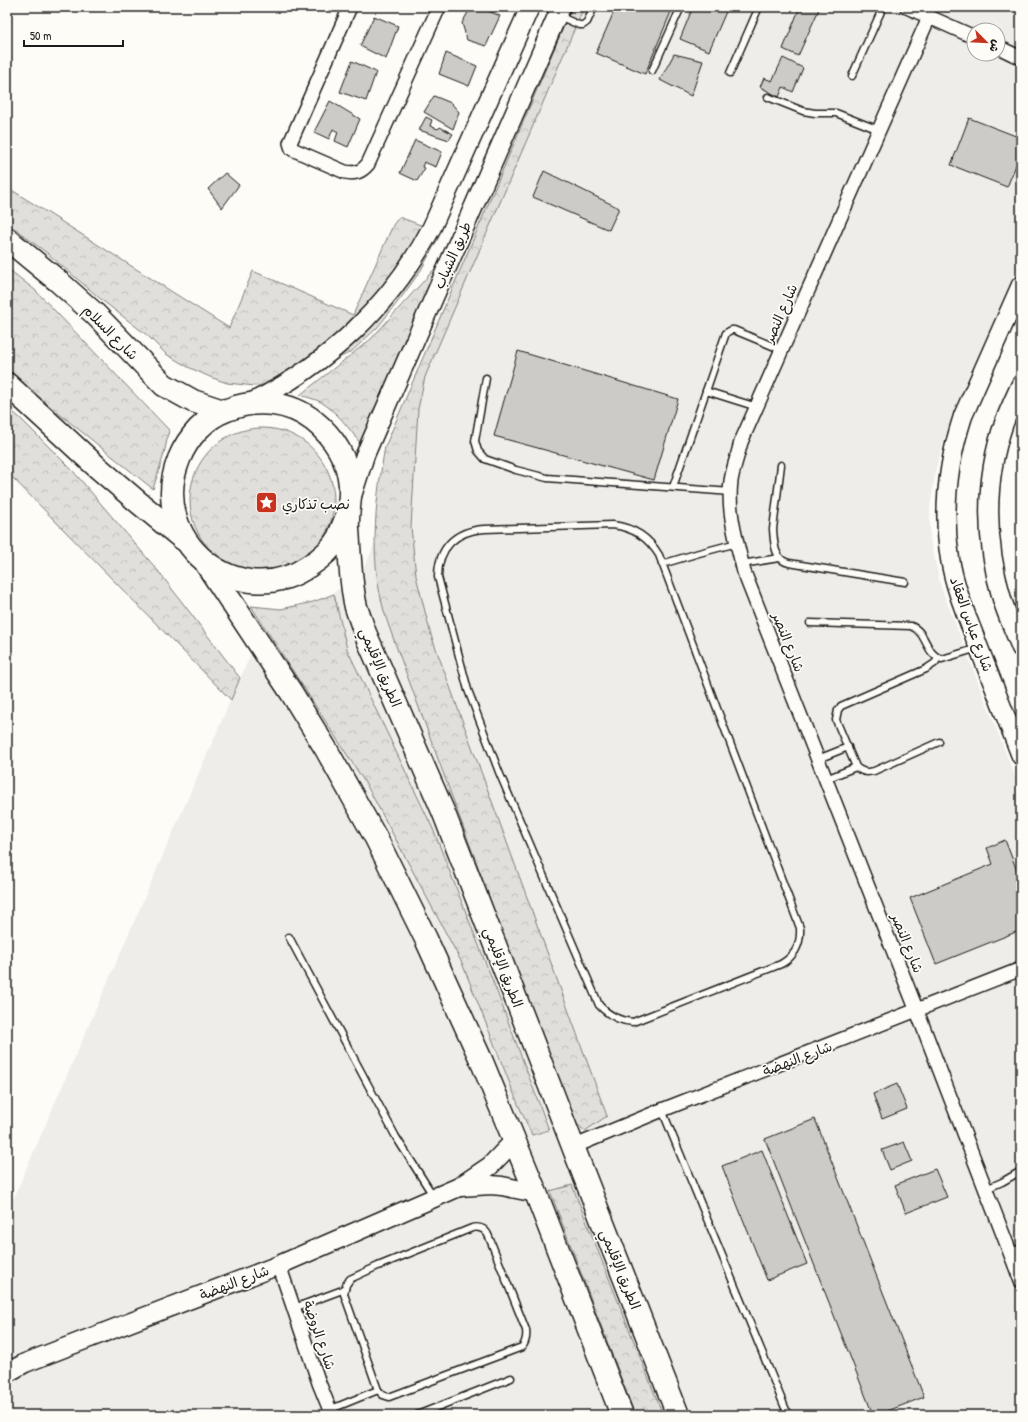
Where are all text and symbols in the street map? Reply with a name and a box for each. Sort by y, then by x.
scale bar [24,22,123,48]
north arrow [966,22,1006,62]
text: 50 m [30,27,51,44]
text: ش [986,38,1004,54]
street label: طريق الشباب [429,218,475,292]
street label: شارع النصر [758,281,802,347]
street label: شارع السلام [78,300,143,365]
place icon: نصب تذكاري [253,490,279,516]
place label: نصب تذكاري [282,494,350,515]
street label: شارع عباس العقاد [945,574,998,674]
street label: شارع النصر [767,608,810,675]
street label: الطريق الإقليمي [352,624,406,711]
street label: شارع النصر [886,909,929,976]
street label: الطريق الإقليمي [476,924,528,1011]
street label: شارع النهضة [760,1036,835,1081]
street label: الطريق الإقليمي [593,1226,646,1313]
street label: شارع النهضة [197,1260,272,1305]
street label: شارع الروضة [298,1298,341,1372]

